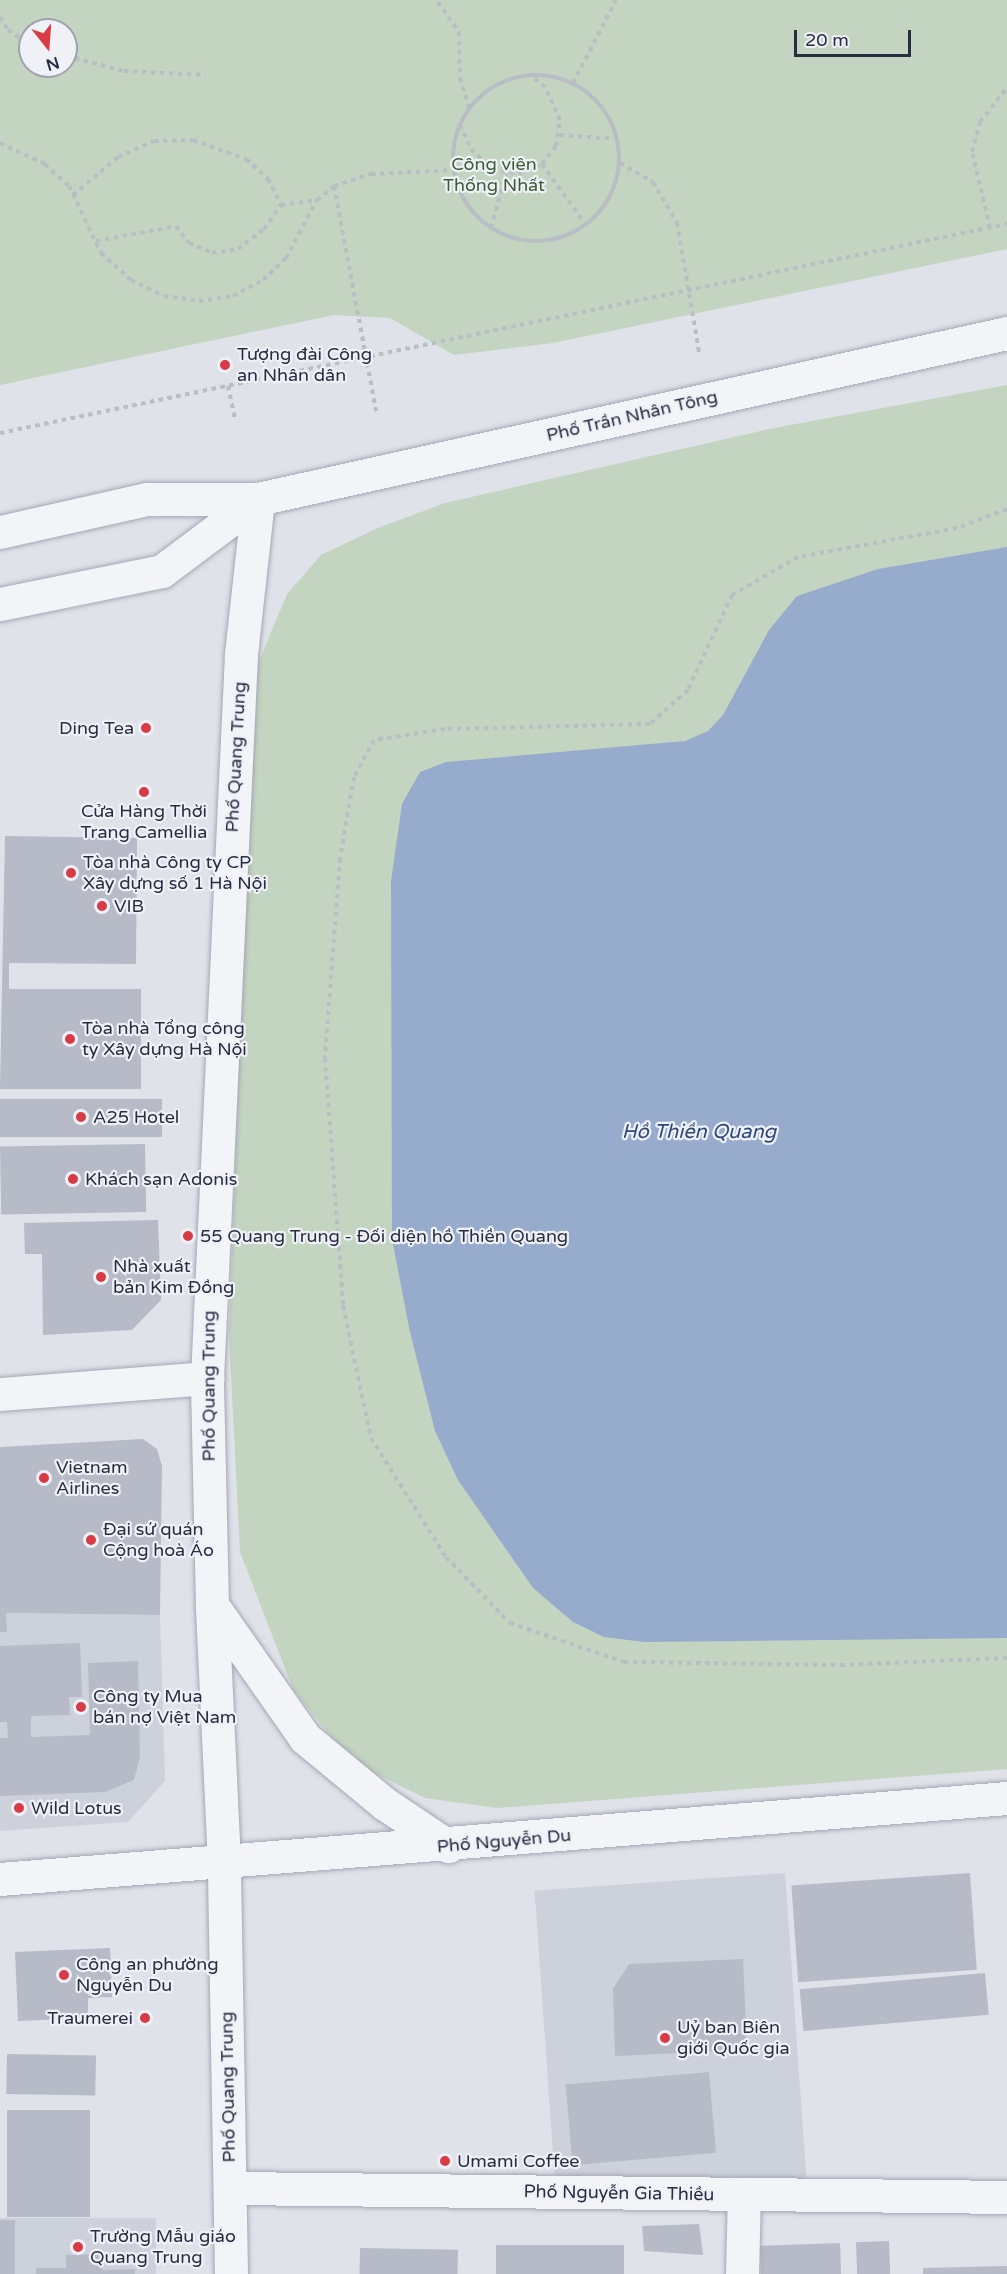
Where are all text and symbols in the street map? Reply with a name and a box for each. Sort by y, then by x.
north arrow [18,18,78,78]
scale bar [797,18,914,56]
text: 20 m [805,29,849,51]
text: N [44,52,62,75]
park label: Công viên Thống Nhất [443,154,545,196]
place label: Tượng đài Công an Nhân dân [237,344,372,386]
marker: Tượng đài Công an Nhân dân [218,358,232,372]
street label: Phố Trần Nhân Tông [544,386,720,446]
street label: Phố Quang Trung [221,681,251,833]
place label: Ding Tea [59,717,134,739]
marker: Ding Tea [139,721,153,735]
marker: Cửa Hàng Thời Trang Camellia [137,785,151,799]
place label: Cửa Hàng Thời Trang Camellia [81,801,207,844]
place label: Tòa nhà Công ty CP Xây dựng số 1 Hà Nội [83,852,267,894]
marker: Tòa nhà Công ty CP Xây dựng số 1 Hà Nội [64,866,78,880]
place label: VIB [114,895,144,917]
marker: VIB [95,899,109,913]
place label: Tòa nhà Tổng công ty Xây dựng Hà Nội [82,1018,247,1060]
marker: Tòa nhà Tổng công ty Xây dựng Hà Nội [63,1032,77,1046]
place label: A25 Hotel [93,1106,179,1128]
marker: A25 Hotel [74,1110,88,1124]
water label: Hồ Thiền Quang [622,1120,776,1144]
place label: Khách sạn Adonis [85,1168,237,1190]
marker: Khách sạn Adonis [66,1172,80,1186]
place label: 55 Quang Trung - Đối diện hồ Thiền Quang [200,1225,568,1247]
marker: 55 Quang Trung - Đối diện hồ Thiền Quang [181,1229,195,1243]
place label: Nhà xuất bản Kim Đồng [113,1256,234,1298]
marker: Nhà xuất bản Kim Đồng [94,1270,108,1284]
street label: Phố Quang Trung [198,1310,220,1462]
place label: Vietnam Airlines [56,1457,127,1500]
marker: Vietnam Airlines [37,1471,51,1485]
place label: Đại sứ quán Cộng hoà Áo [103,1519,214,1562]
marker: Đại sứ quán Cộng hoà Áo [84,1533,98,1547]
place label: Công ty Mua bán nợ Việt Nam [93,1686,236,1728]
marker: Công ty Mua bán nợ Việt Nam [74,1700,88,1714]
place label: Wild Lotus [31,1797,122,1819]
marker: Wild Lotus [12,1801,26,1815]
street label: Phố Nguyễn Du [436,1824,572,1858]
place label: Công an phường Nguyễn Du [76,1954,219,1996]
marker: Công an phường Nguyễn Du [57,1968,71,1982]
place label: Traumerei [47,2007,133,2029]
marker: Traumerei [138,2011,152,2025]
street label: Phố Quang Trung [216,2011,240,2163]
place label: Uỷ ban Biên giới Quốc gia [677,2017,790,2060]
marker: Uỷ ban Biên giới Quốc gia [658,2031,672,2045]
place label: Umami Coffee [457,2150,580,2172]
marker: Umami Coffee [438,2154,452,2168]
street label: Phố Nguyễn Gia Thiều [523,2181,715,2205]
place label: Trường Mẫu giáo Quang Trung [90,2226,236,2268]
marker: Trường Mẫu giáo Quang Trung [71,2240,85,2254]

